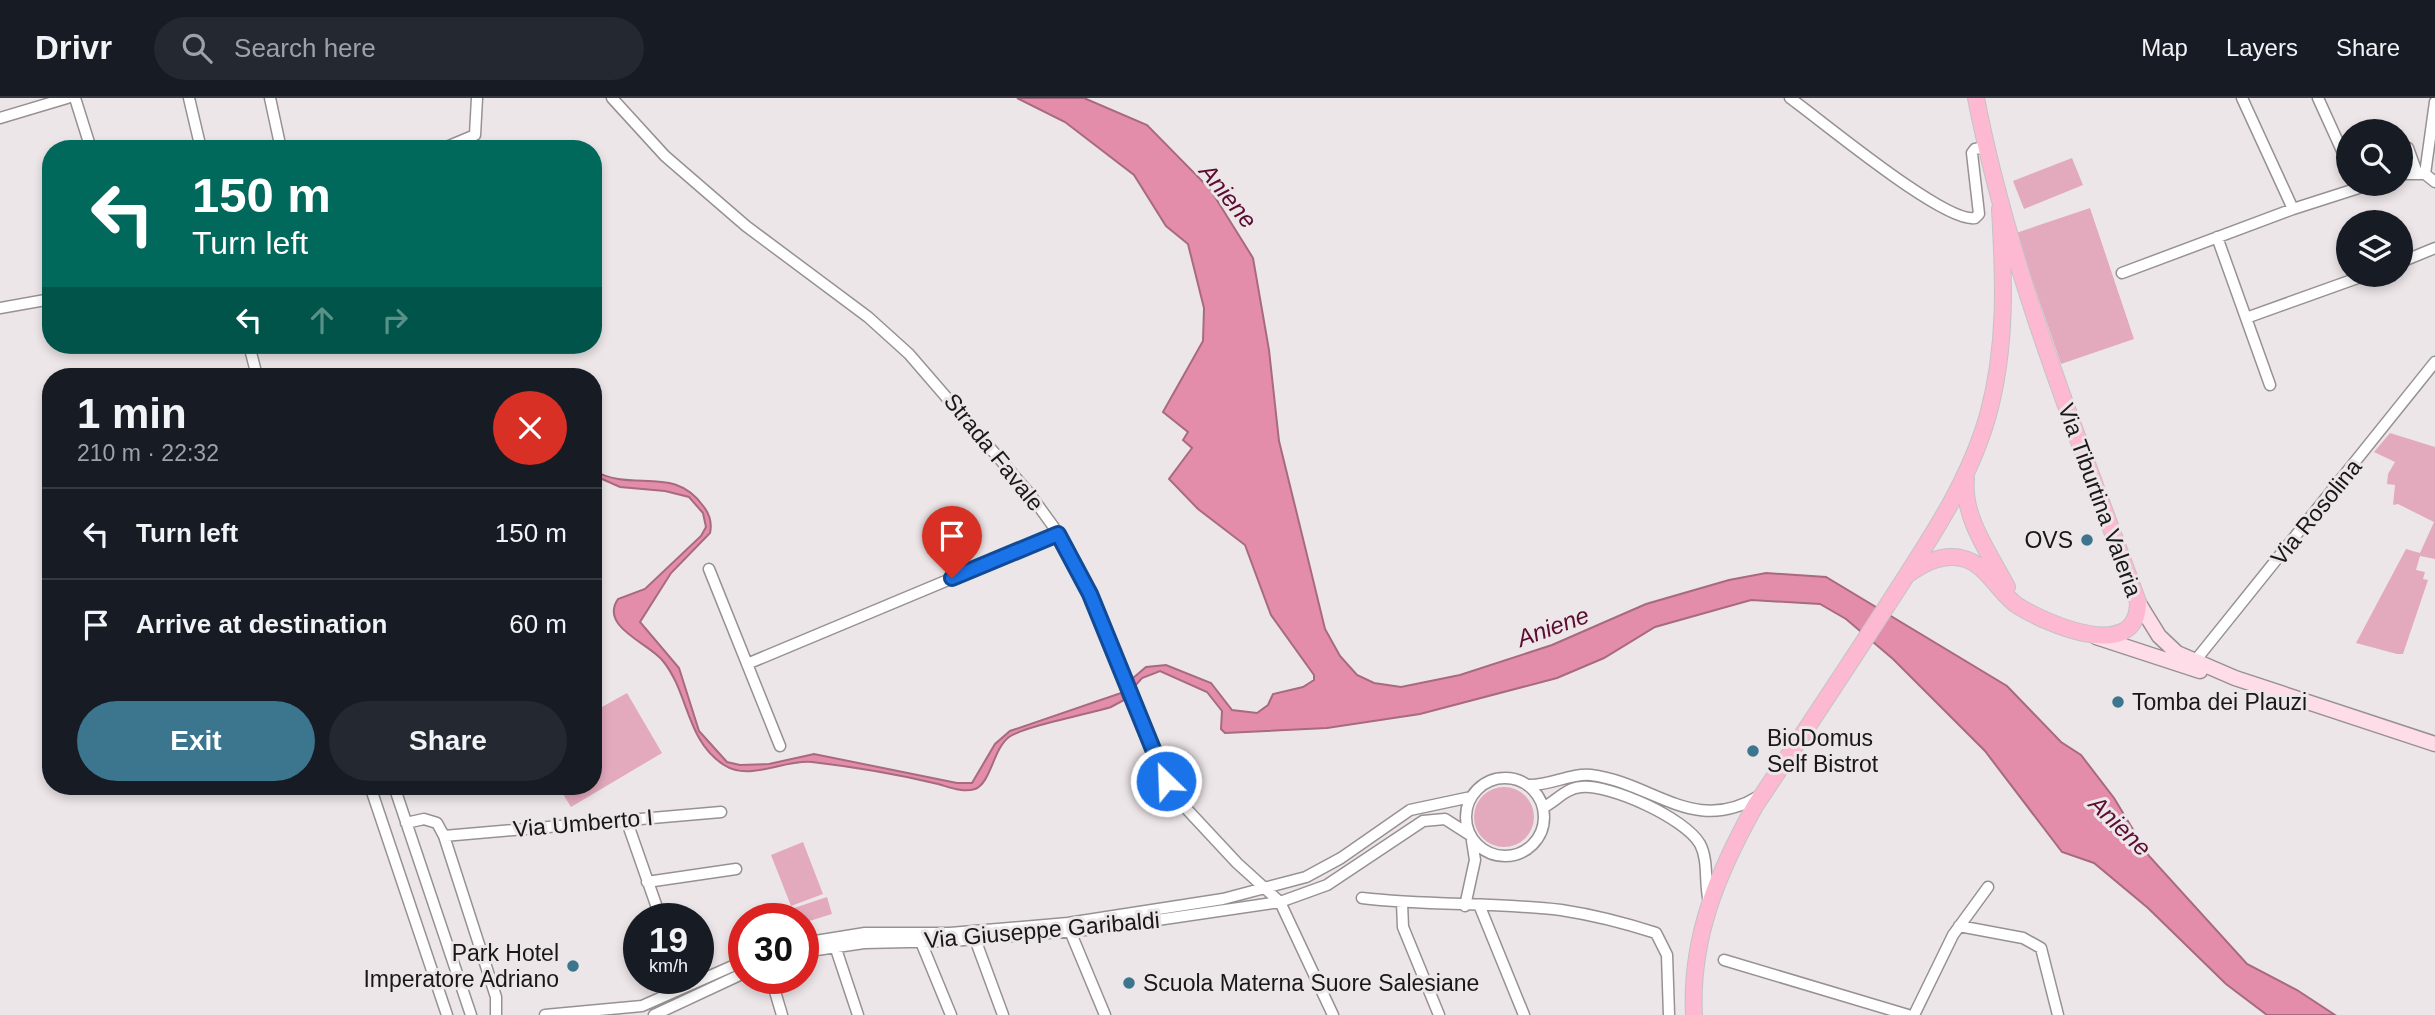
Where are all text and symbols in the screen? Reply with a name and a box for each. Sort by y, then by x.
search box [154,17,644,80]
text: Drivr [35,29,112,66]
icon: search [178,29,216,67]
text: Search here [234,33,376,63]
text: Map [2141,34,2188,61]
text: Layers [2226,34,2298,61]
text: Share [2336,34,2400,61]
map controls [2336,119,2413,287]
button: search [2336,119,2413,196]
water label: Aniene [1193,157,1262,233]
icon: left [77,168,168,259]
text: 150 m [192,168,331,222]
button: layers [2336,210,2413,287]
text: Turn left [192,225,308,261]
icon: left [230,301,268,339]
icon: ahead [303,301,341,339]
icon: right [376,301,414,339]
street label: Strada Favale [939,388,1049,516]
text: 1 min [77,390,187,437]
button: close [493,391,567,465]
street label: Via Tiburtina Valeria [2053,400,2147,600]
text: 210 m · 22:32 [77,440,219,466]
street label: Via Rosolina [2265,454,2367,570]
pin [922,506,982,578]
icon: left [77,515,115,553]
icon: arrive [933,517,971,555]
text: Turn left [136,518,238,548]
text: 150 m [495,518,567,548]
place label: OVS [2024,527,2073,553]
marker: OVS [2079,532,2095,548]
water label: Aniene [1511,601,1593,653]
icon: arrive [77,606,115,644]
text: Arrive at destination [136,609,387,639]
text: 60 m [509,609,567,639]
place label: Tomba dei Plauzi [2132,689,2307,715]
marker: Tomba dei Plauzi [2110,694,2126,710]
button: Exit [77,701,315,781]
button: Share [329,701,567,781]
place label: BioDomus Self Bistrot [1767,725,1879,777]
marker: BioDomus Self Bistrot [1745,743,1761,759]
position arrow [1129,744,1203,818]
water label: Aniene [2083,789,2157,861]
street label: Via Umberto I [512,804,654,842]
speed limit sign: 30 [728,903,819,994]
street label: Via Giuseppe Garibaldi [923,907,1161,953]
text: 19 [649,920,688,959]
place label: Park Hotel Imperatore Adriano [363,940,559,992]
text: km/h [649,956,688,976]
marker: Park Hotel Imperatore Adriano [565,958,581,974]
place label: Scuola Materna Suore Salesiane [1143,970,1479,996]
marker: Scuola Materna Suore Salesiane [1121,975,1137,991]

